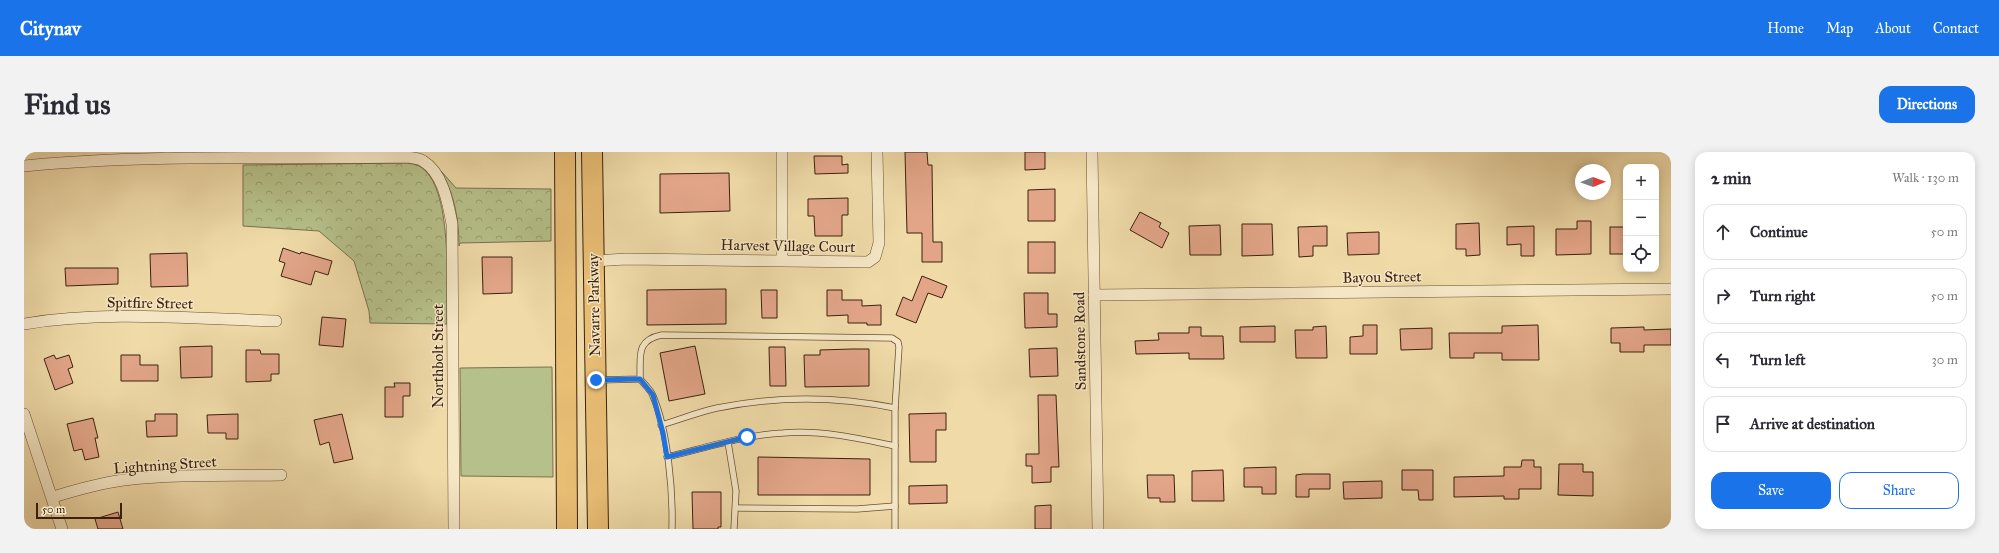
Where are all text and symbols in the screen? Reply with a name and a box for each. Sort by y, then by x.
text: Citynav [20,17,81,40]
text: Home [1767,20,1804,37]
text: Map [1826,20,1853,37]
text: About [1875,20,1911,37]
text: Contact [1933,20,1979,37]
button: Directions [1879,86,1975,123]
text: Find us [24,87,110,122]
north arrow [1575,164,1611,200]
map controls [1623,164,1659,272]
button: + [1623,164,1659,200]
text: 2 min [1711,168,1751,189]
text: Walk · 130 m [1892,170,1959,186]
button: − [1623,200,1659,236]
icon: ahead [1712,221,1734,243]
text: Continue [1750,223,1808,241]
text: 50 m [1931,224,1958,240]
street label: Harvest Village Court [721,236,856,256]
button: locate [1623,236,1659,272]
street label: Navarre Parkway [584,252,604,357]
street label: Bayou Street [1342,267,1422,287]
icon: right [1712,285,1734,307]
text: Turn right [1750,287,1815,305]
text: 50 m [1931,288,1958,304]
street label: Sandstone Road [1070,291,1090,390]
street label: Spitfire Street [107,293,194,313]
street label: Northbolt Street [429,303,447,408]
icon: left [1712,349,1734,371]
text: Turn left [1750,351,1806,369]
text: 30 m [1932,352,1958,368]
route end [587,371,605,389]
icon: arrive [1712,413,1734,435]
text: Arrive at destination [1750,415,1875,433]
route start [738,428,756,446]
street label: Lightning Street [113,452,218,478]
button: Save [1711,472,1831,509]
button: Share [1839,472,1959,509]
scale bar [36,501,122,520]
text: 50 m [42,503,65,516]

